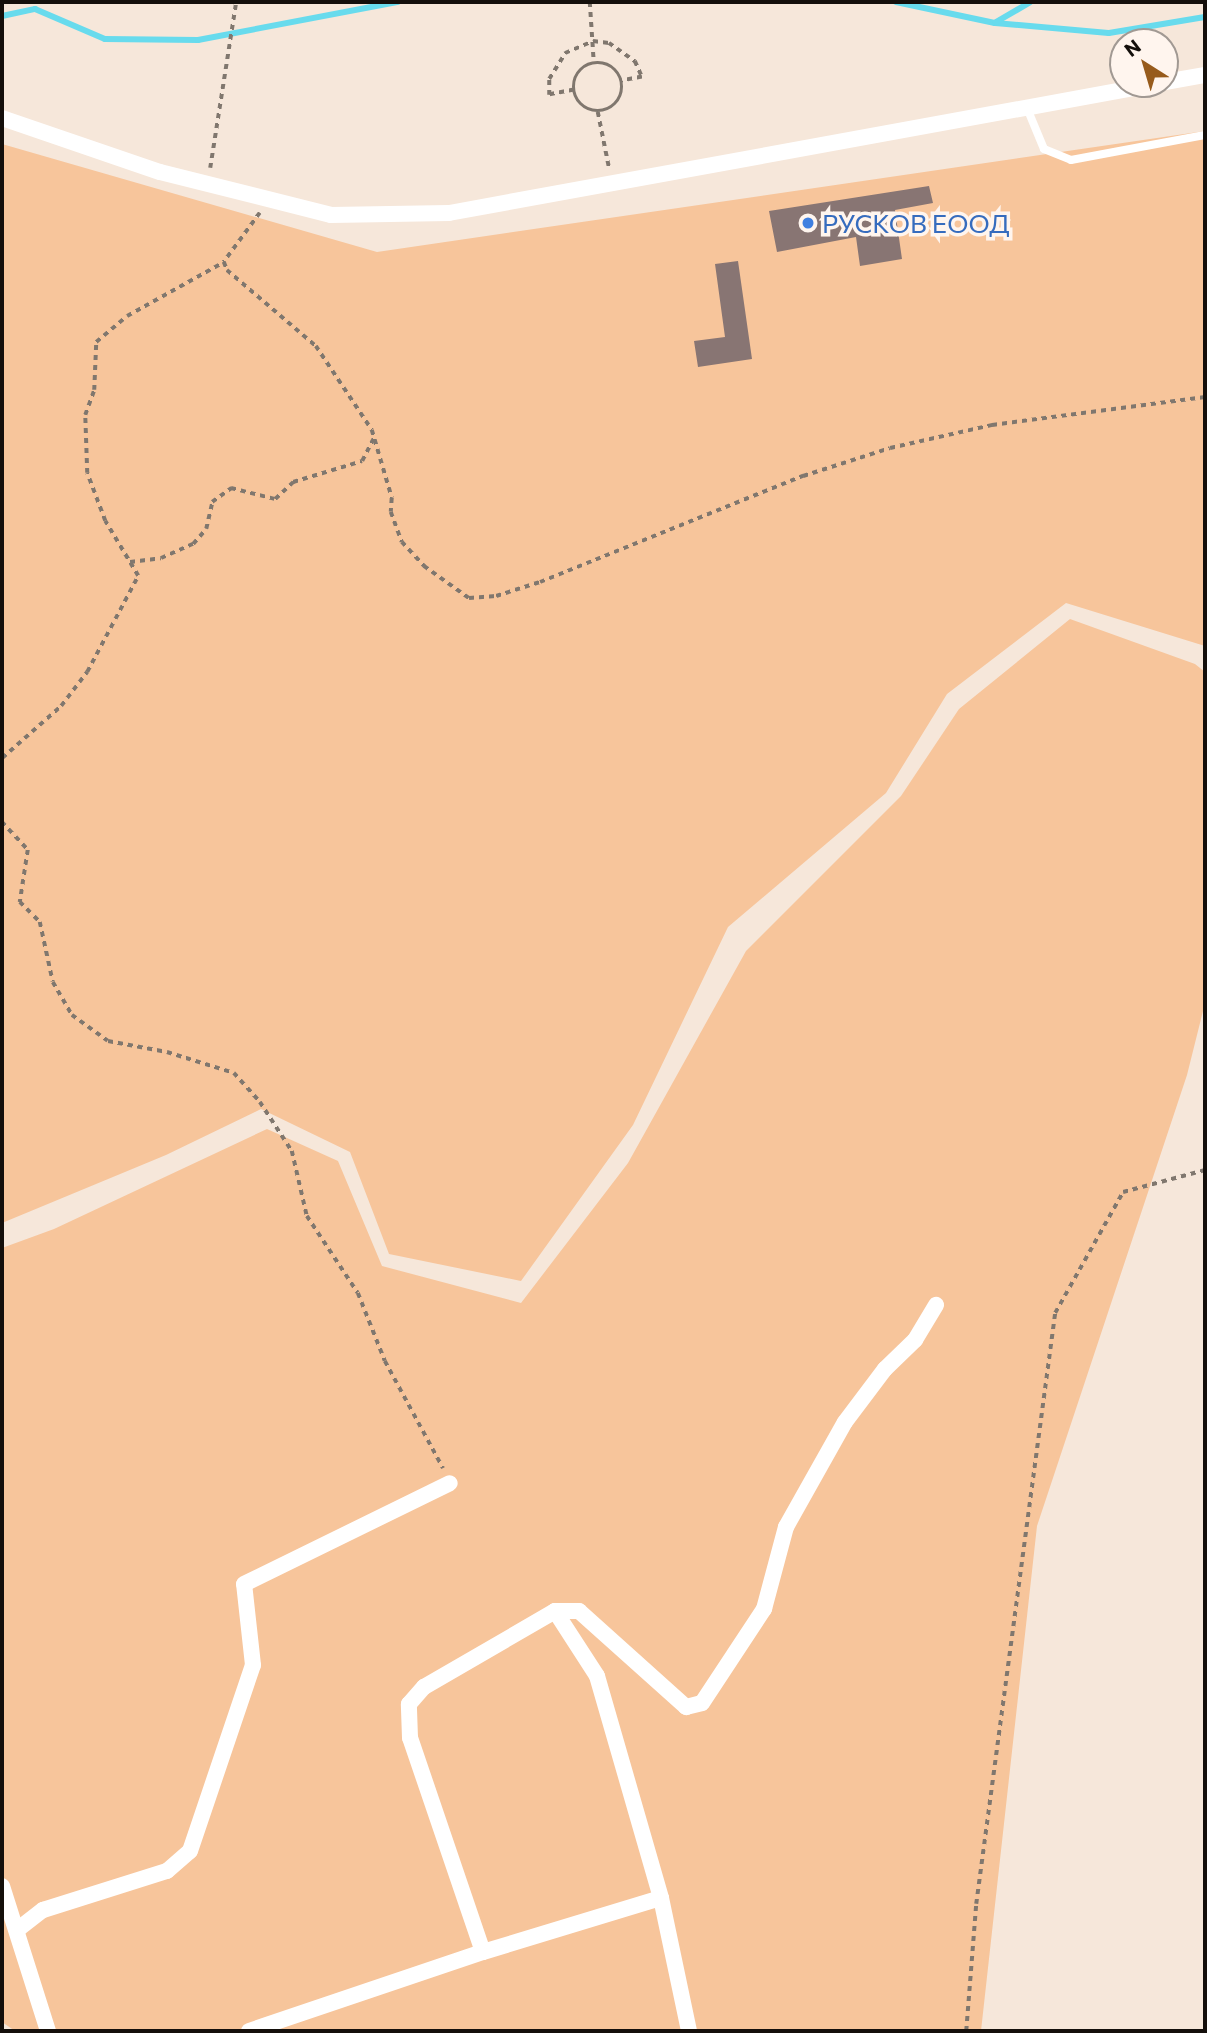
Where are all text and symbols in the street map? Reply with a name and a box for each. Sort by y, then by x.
north arrow [1109,28,1179,98]
text: N [1120,34,1145,61]
place label: РУСКОВ ЕООД [822,207,1010,239]
marker: РУСКОВ ЕООД [800,215,816,231]

